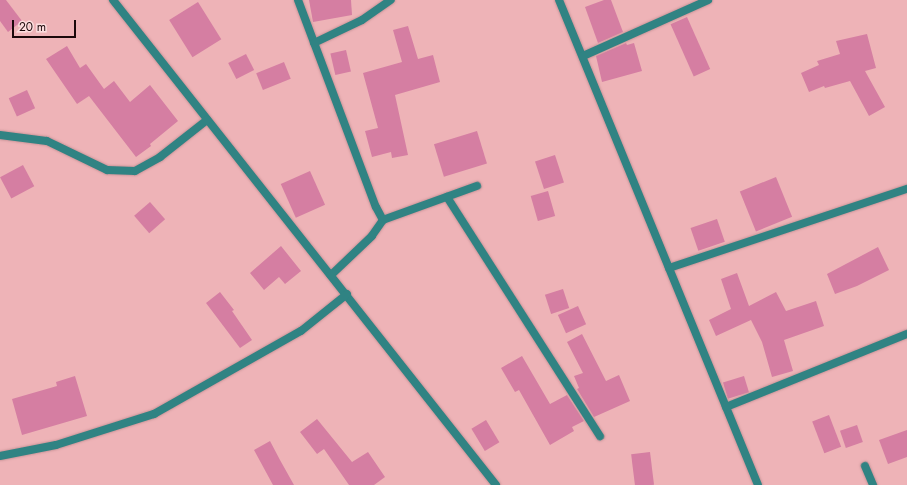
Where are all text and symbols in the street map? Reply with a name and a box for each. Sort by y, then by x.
scale bar [14,12,78,38]
text: 20 m [19,18,46,36]

